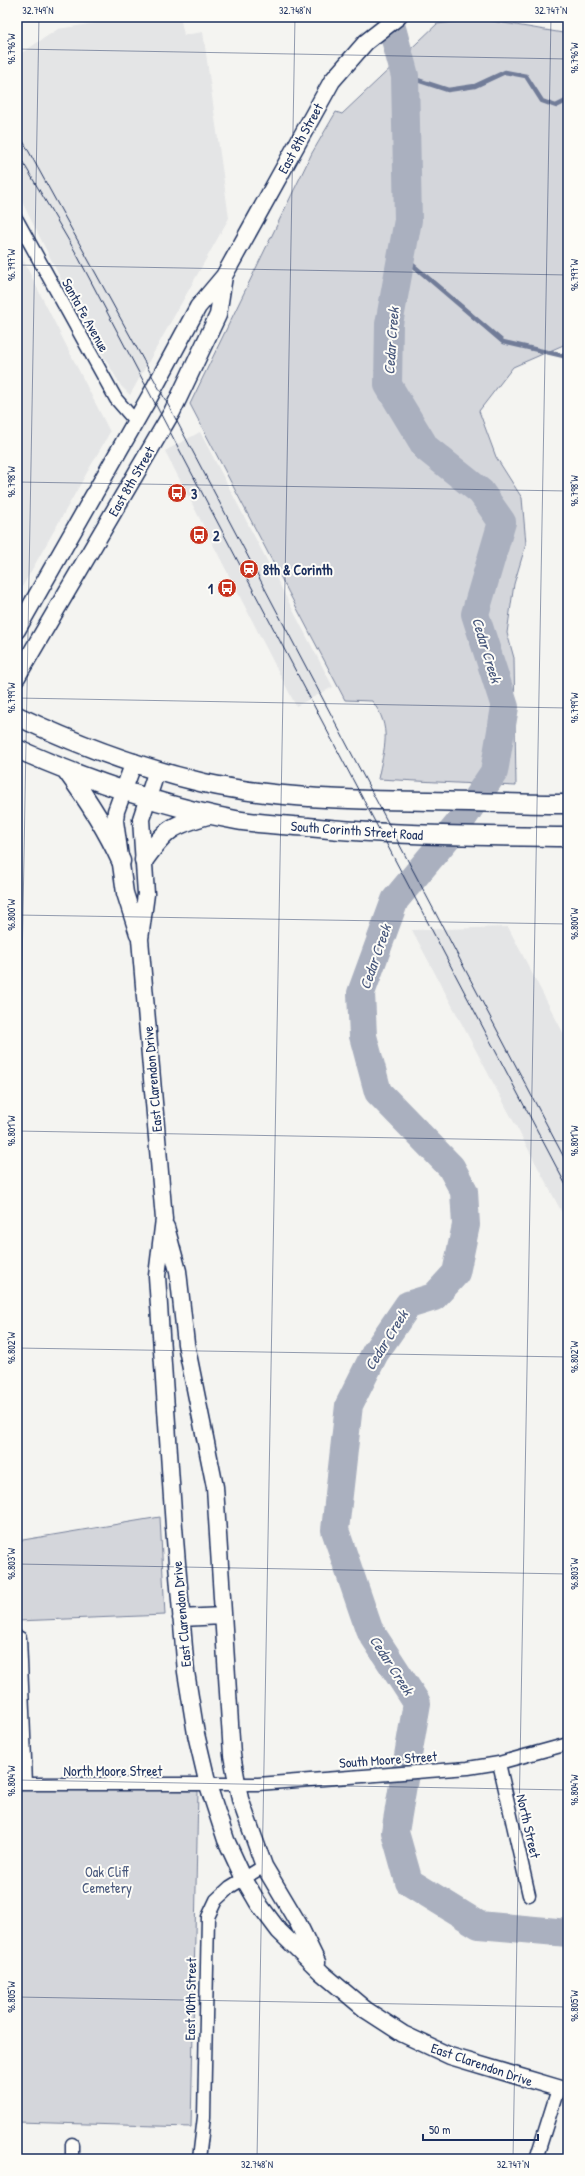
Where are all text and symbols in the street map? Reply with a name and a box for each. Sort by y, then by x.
text: 32.749°N [22,4,54,17]
text: 32.748°N [279,4,311,17]
text: 32.747°N [535,4,567,17]
text: 96.796°W [5,33,18,64]
text: 96.796°W [568,42,581,73]
street label: East 8th Street [273,99,327,177]
text: 96.797°W [5,248,18,281]
text: 96.797°W [568,258,581,291]
street label: Santa Fe Avenue [58,275,114,356]
water label: Cedar Creek [378,305,404,375]
street label: East 8th Street [103,442,159,519]
text: 96.798°W [5,466,18,498]
text: 96.798°W [568,475,581,507]
bus stop icon: 3 [166,482,188,504]
place label: 3 [191,484,198,503]
bus stop icon: 2 [188,524,210,546]
place label: 2 [213,526,220,545]
station icon: 8th & Corinth [238,558,260,580]
place label: 8th & Corinth [263,560,333,579]
bus stop icon: 1 [216,577,238,599]
place label: 1 [208,579,213,598]
water label: Cedar Creek [467,615,507,687]
text: 96.799°W [5,682,18,713]
text: 96.799°W [568,692,581,723]
street label: South Corinth Street Road [290,816,424,844]
text: 96.800°W [5,898,18,931]
text: 96.800°W [568,907,581,940]
water label: Cedar Creek [354,920,396,992]
street label: East Clarendon Drive [138,1025,166,1133]
text: 96.801°W [5,1115,18,1146]
text: 96.801°W [568,1125,581,1156]
water label: Cedar Creek [359,1304,414,1374]
text: 96.802°W [5,1331,18,1364]
text: 96.802°W [568,1340,581,1373]
text: 96.803°W [5,1547,18,1580]
text: 96.803°W [568,1557,581,1590]
street label: East Clarendon Drive [167,1560,195,1668]
water label: Cedar Creek [365,1631,420,1700]
street label: South Moore Street [338,1746,438,1772]
street label: North Moore Street [64,1761,163,1780]
text: 96.804°W [5,1765,18,1796]
text: 96.804°W [568,1774,581,1805]
street label: North Street [512,1792,546,1860]
park label: Oak Cliff Cemetery [82,1862,132,1898]
street label: East 10th Street [180,1957,200,2041]
text: 96.805°W [5,1981,18,2013]
text: 96.805°W [568,1990,581,2022]
street label: East Clarendon Drive [429,2038,536,2090]
scale bar [423,2116,538,2142]
text: 50 m [429,2121,450,2138]
text: 32.748°N [241,2158,273,2171]
text: 32.747°N [497,2158,529,2171]

